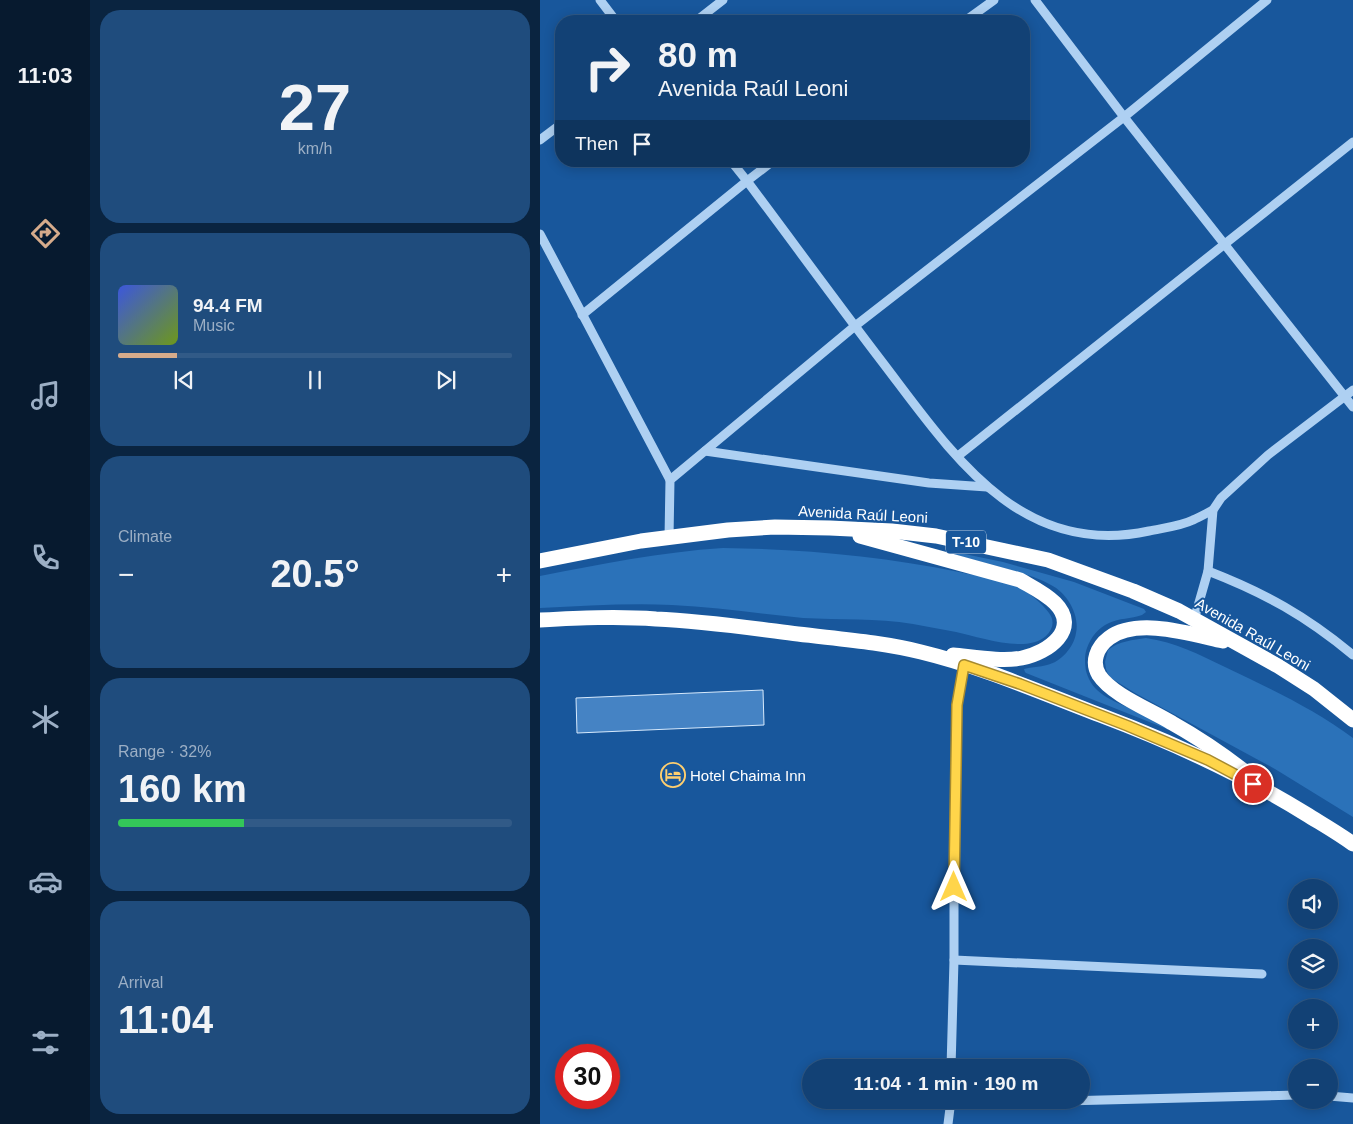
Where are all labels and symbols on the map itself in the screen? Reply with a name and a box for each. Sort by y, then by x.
street label: Avenida Raúl Leoni [798,502,928,526]
road number: T-10 [946,530,986,554]
street label: Avenida Raúl Leoni [1193,594,1313,674]
hotel icon: Hotel Chaima Inn [660,762,686,788]
pin [1232,763,1274,805]
place label: Hotel Chaima Inn [690,767,806,784]
position arrow [927,860,979,912]
speed limit sign: 30 [555,1044,620,1109]

